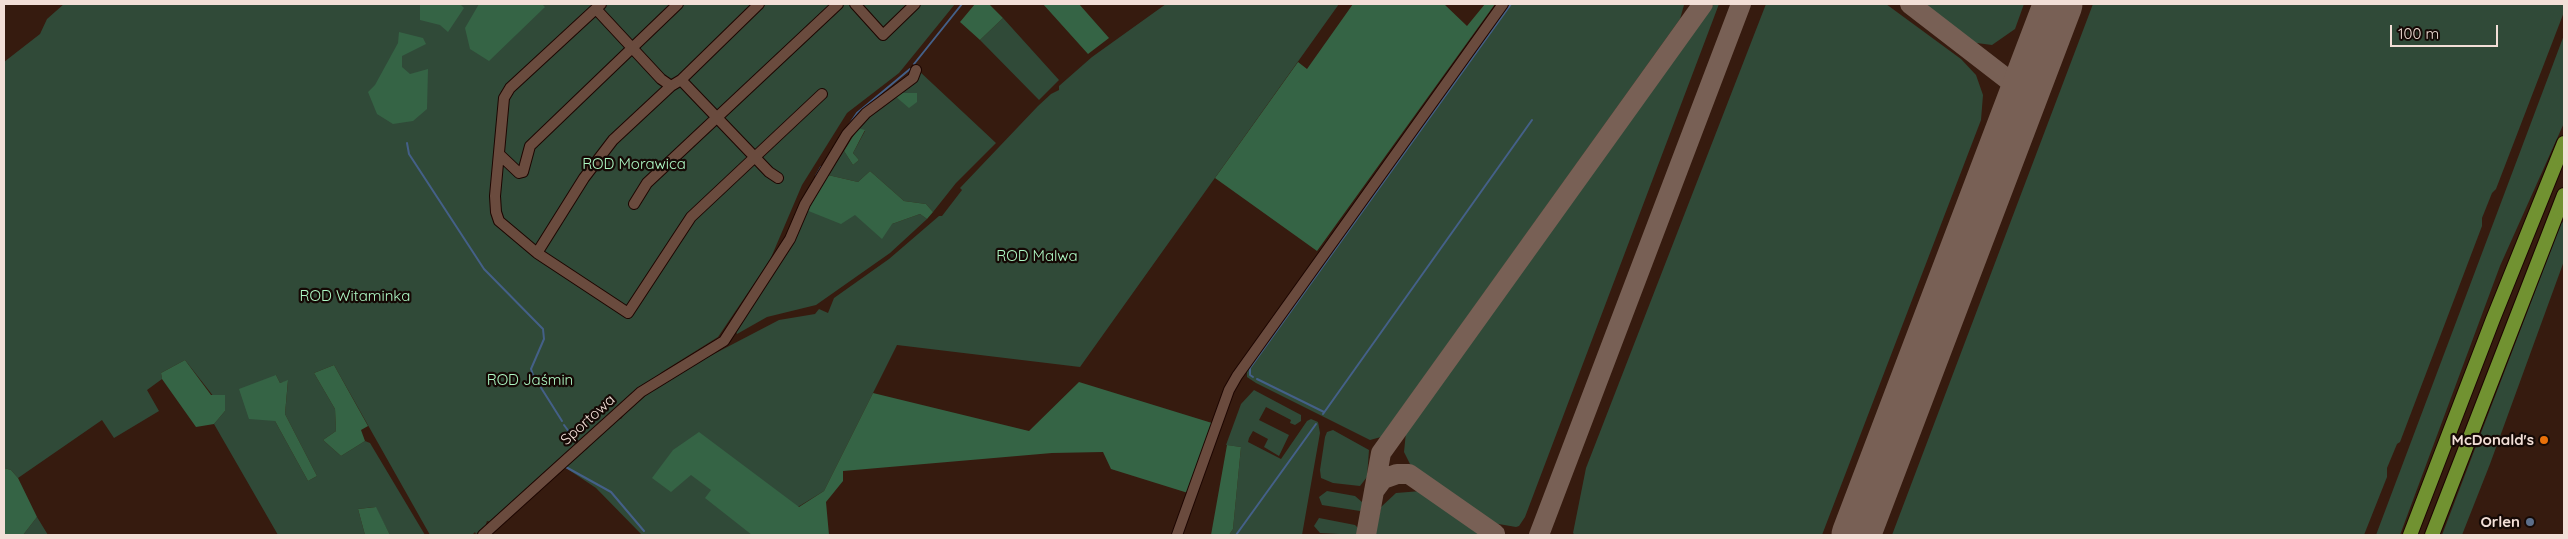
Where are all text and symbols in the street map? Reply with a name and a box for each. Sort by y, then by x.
scale bar [2393,15,2500,47]
text: 100 m [2398,24,2439,43]
park label: ROD Morawica [582,155,686,173]
park label: ROD Malwa [996,247,1078,265]
park label: ROD Witaminka [300,287,410,305]
park label: ROD Jaśmin [487,371,573,389]
street label: Sportowa [557,391,619,449]
place label: McDonald's [2452,431,2534,449]
marker: McDonald's [2538,434,2550,446]
place label: Orlen [2480,513,2520,531]
marker: Orlen [2524,516,2536,528]

